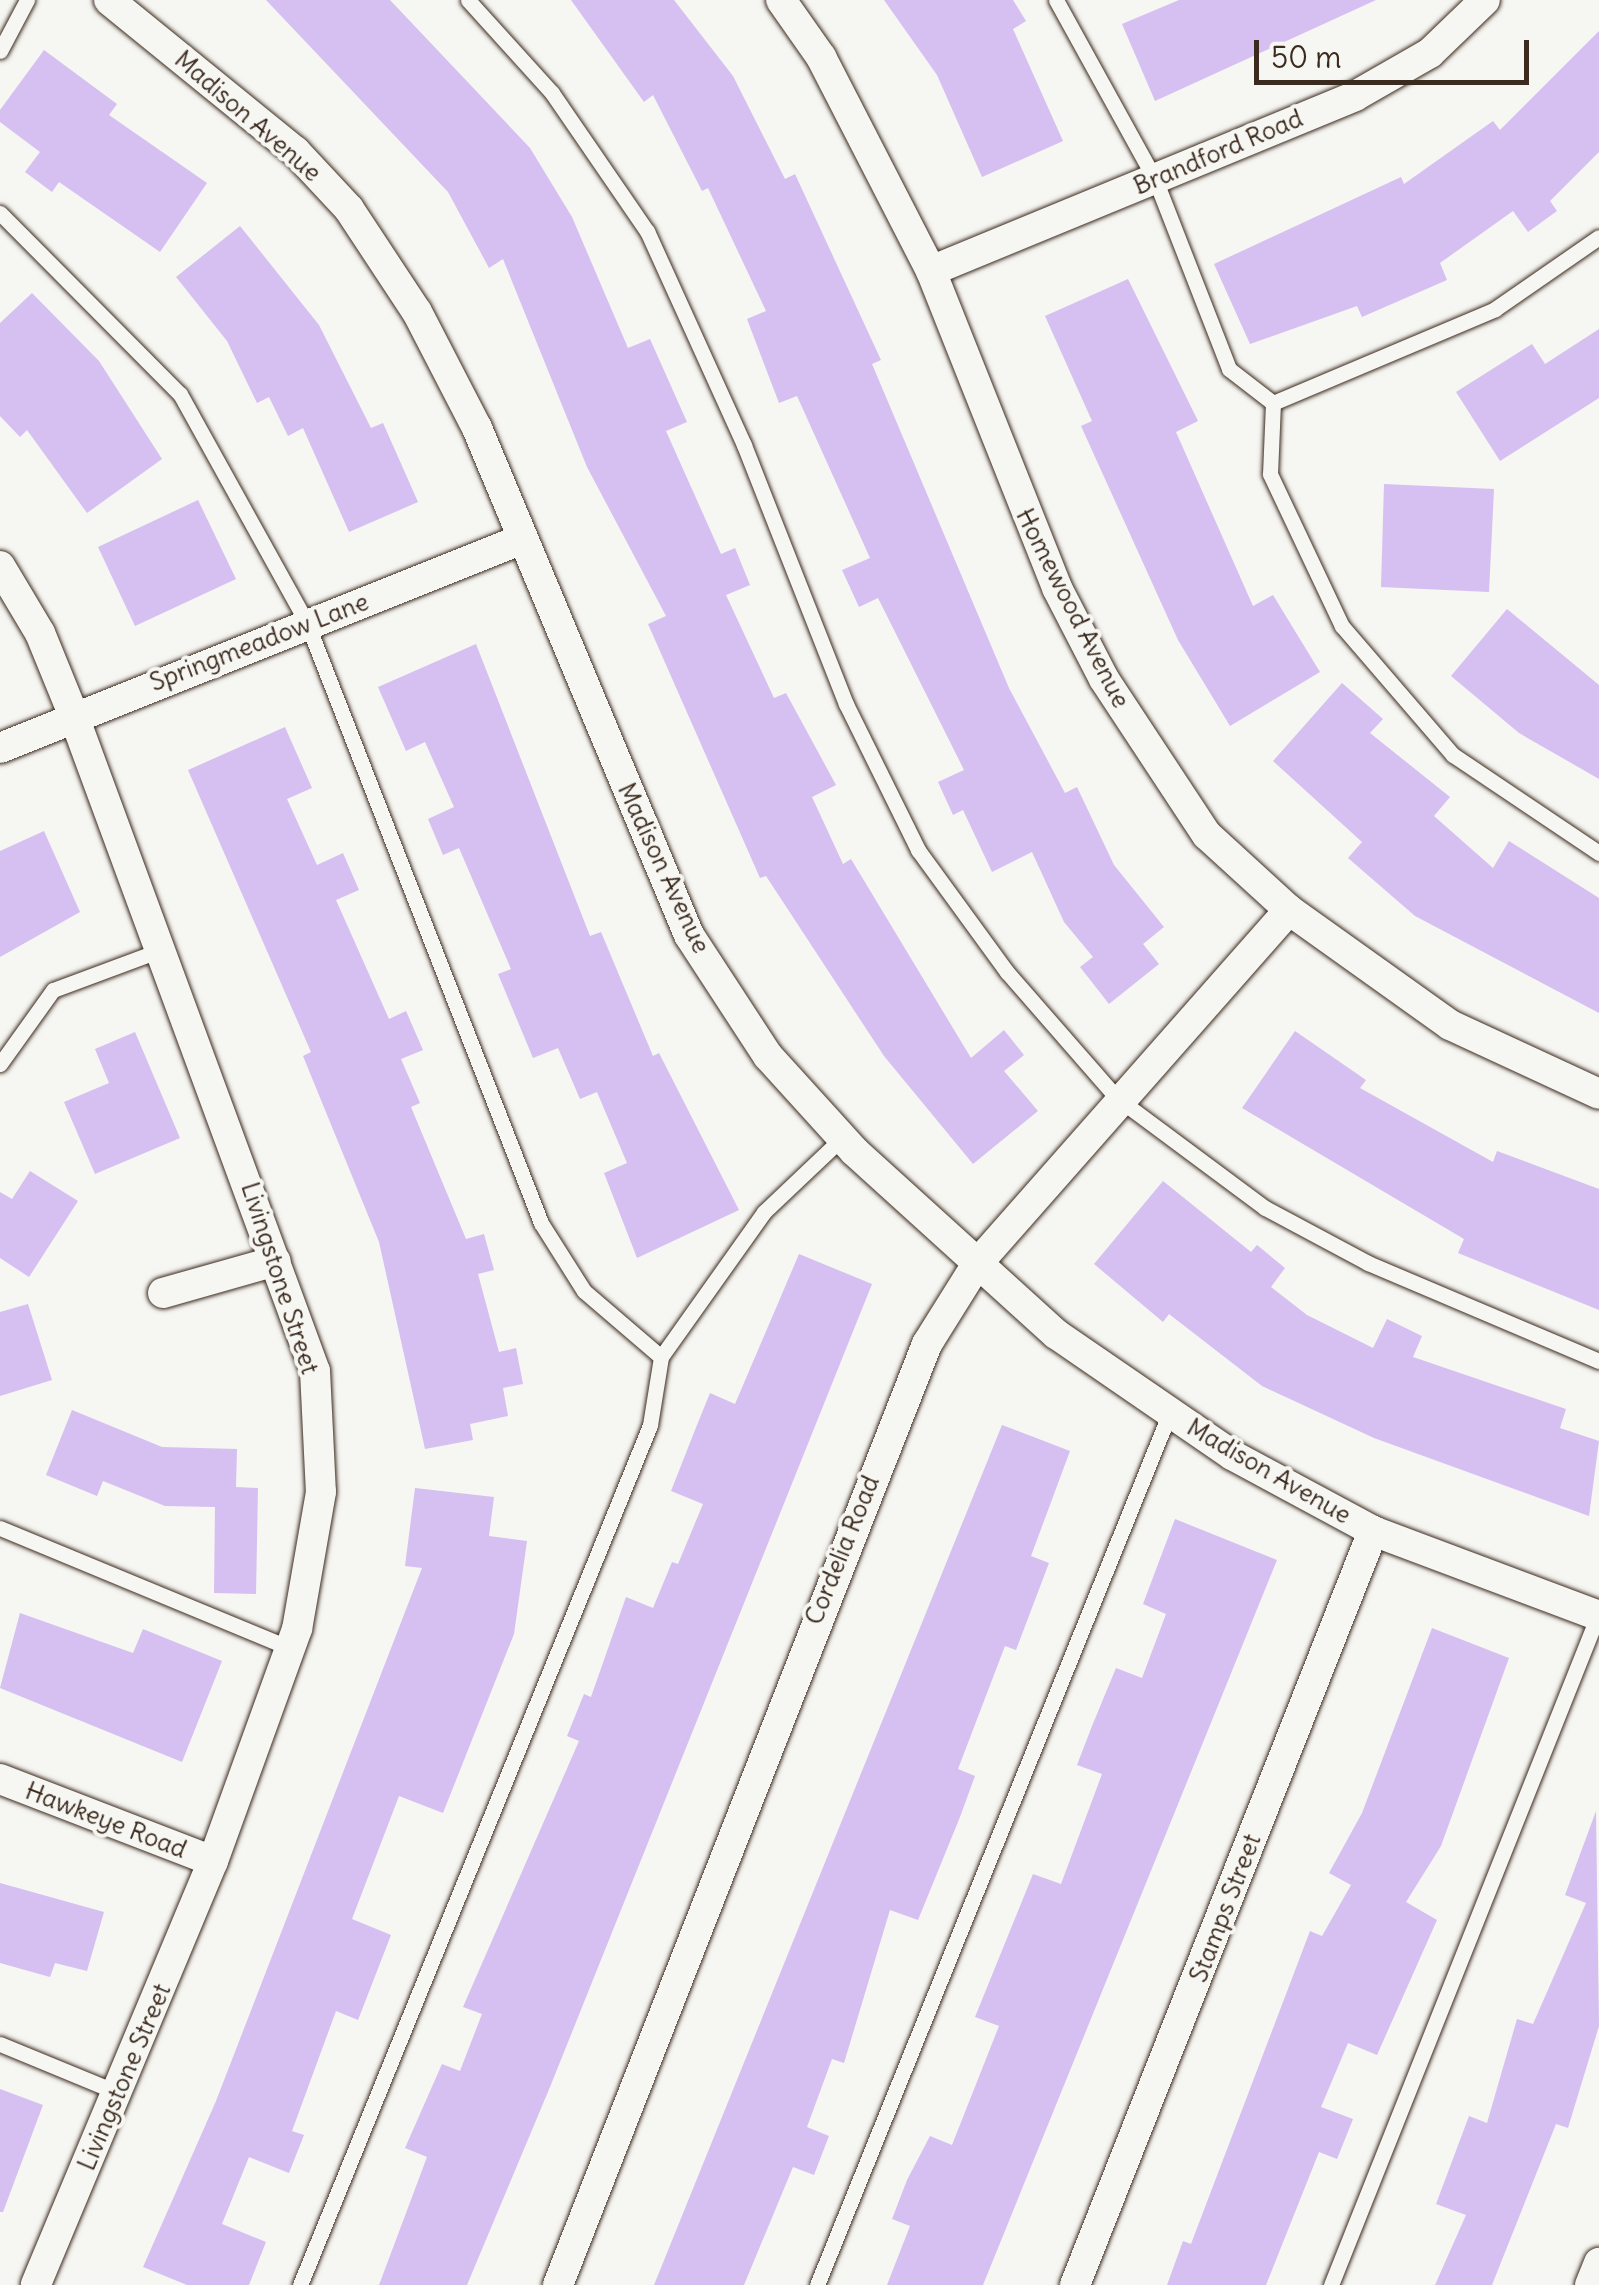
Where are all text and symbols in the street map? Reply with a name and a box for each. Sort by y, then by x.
scale bar [1259,20,1534,82]
text: 50 m [1271,38,1341,76]
street label: Madison Avenue [169,44,327,188]
street label: Brandford Road [1129,103,1307,201]
street label: Homewood Avenue [1010,503,1136,713]
street label: Springmeadow Lane [145,586,373,698]
street label: Madison Avenue [611,778,717,958]
street label: Livingstone Street [235,1178,325,1378]
street label: Madison Avenue [1182,1412,1356,1530]
street label: Cordelia Road [798,1471,886,1629]
street label: Hawkeye Road [21,1776,191,1864]
street label: Stamps Street [1183,1830,1267,1986]
street label: Livingstone Street [71,1979,177,2175]

